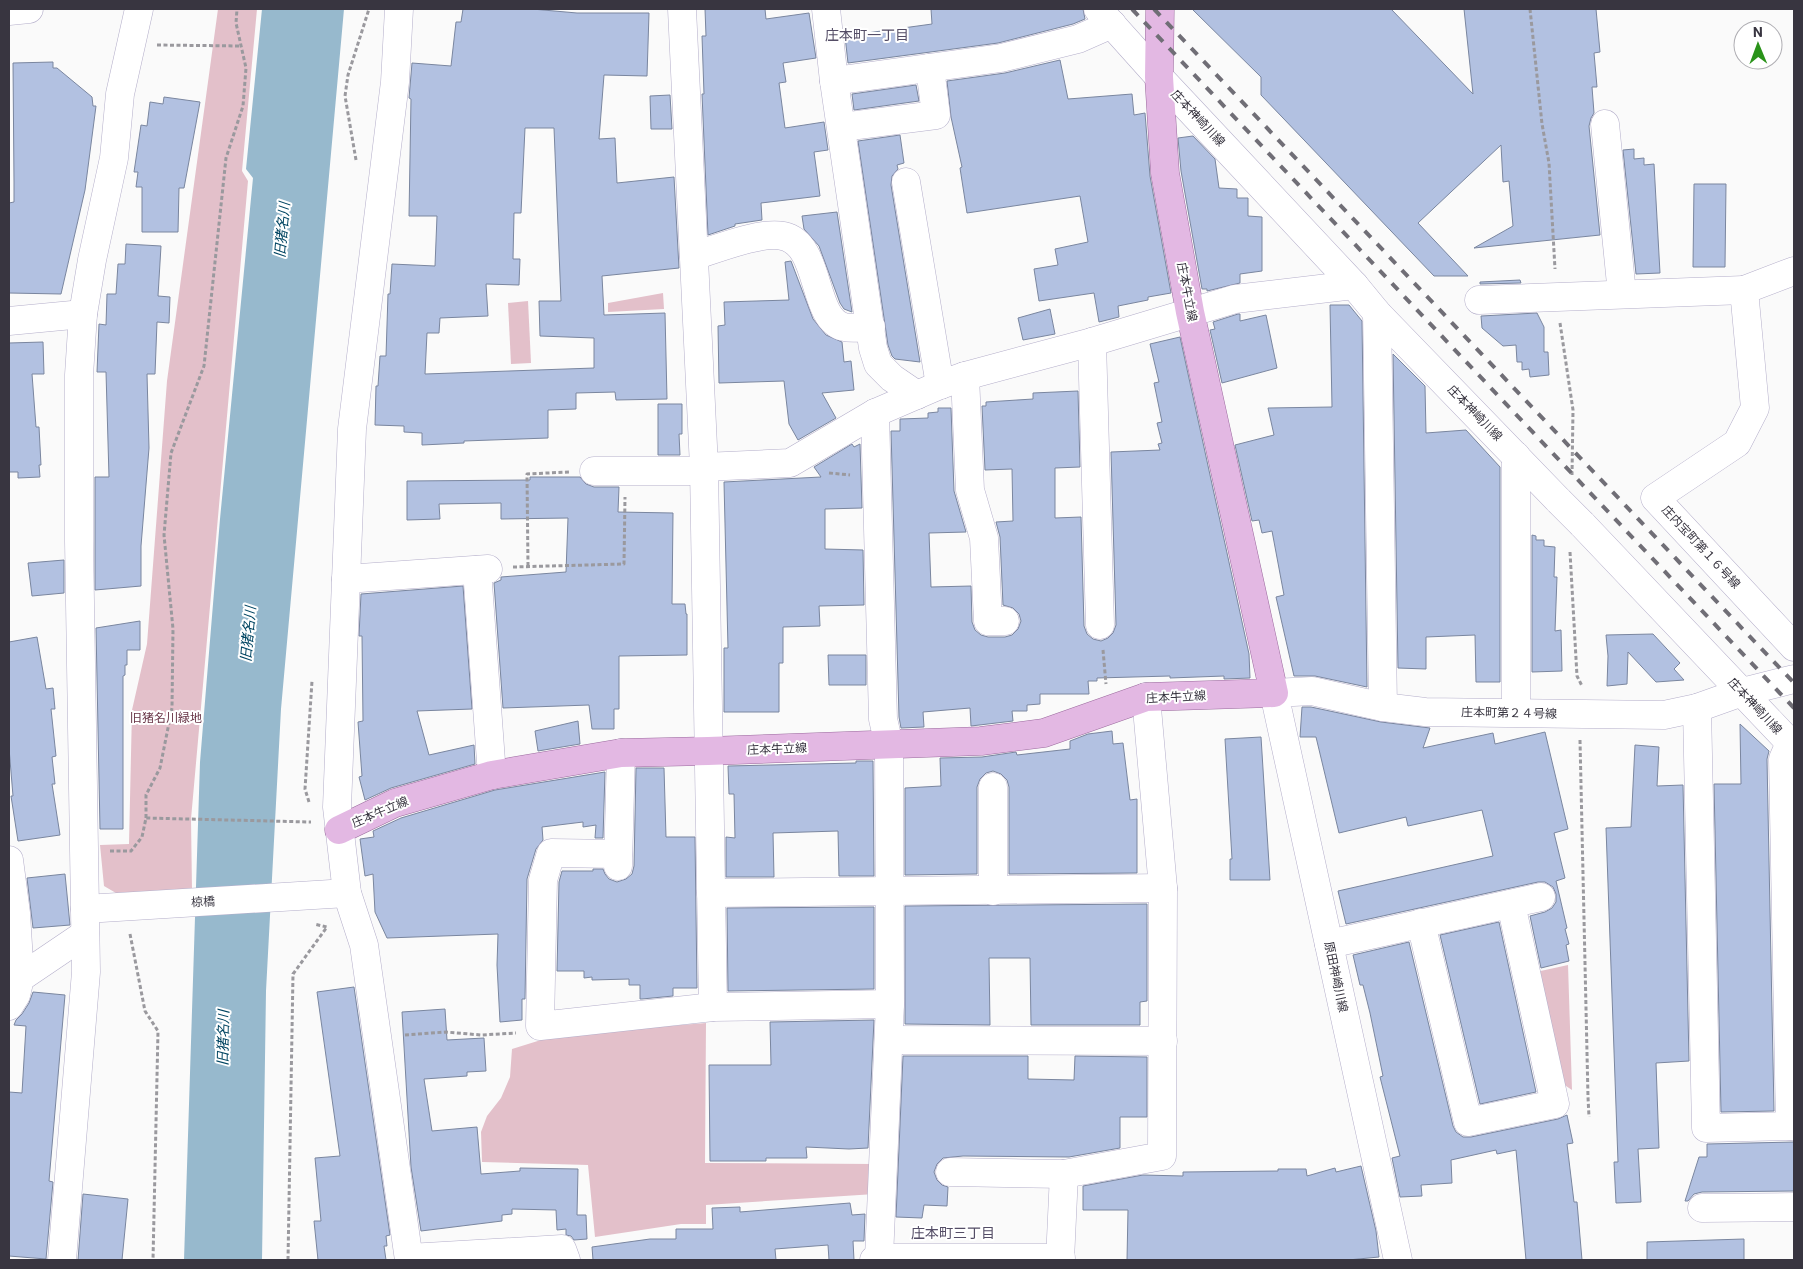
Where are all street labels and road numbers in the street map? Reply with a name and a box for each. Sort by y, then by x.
street label: 庄本神崎川線 [1168,87,1228,149]
street label: 庄本牛立線 [1174,261,1200,323]
street label: 庄本神崎川線 [1445,382,1505,444]
street label: 庄内宝町第１６号線 [1659,503,1743,591]
street label: 庄本神崎川線 [1725,675,1785,737]
street label: 庄本牛立線 [1146,688,1206,706]
street label: 庄本町第２４号線 [1461,705,1557,721]
street label: 庄本牛立線 [747,741,807,757]
street label: 庄本牛立線 [350,794,410,830]
street label: 椋橋 [191,894,215,910]
street label: 原田神崎川線 [1322,940,1350,1014]

